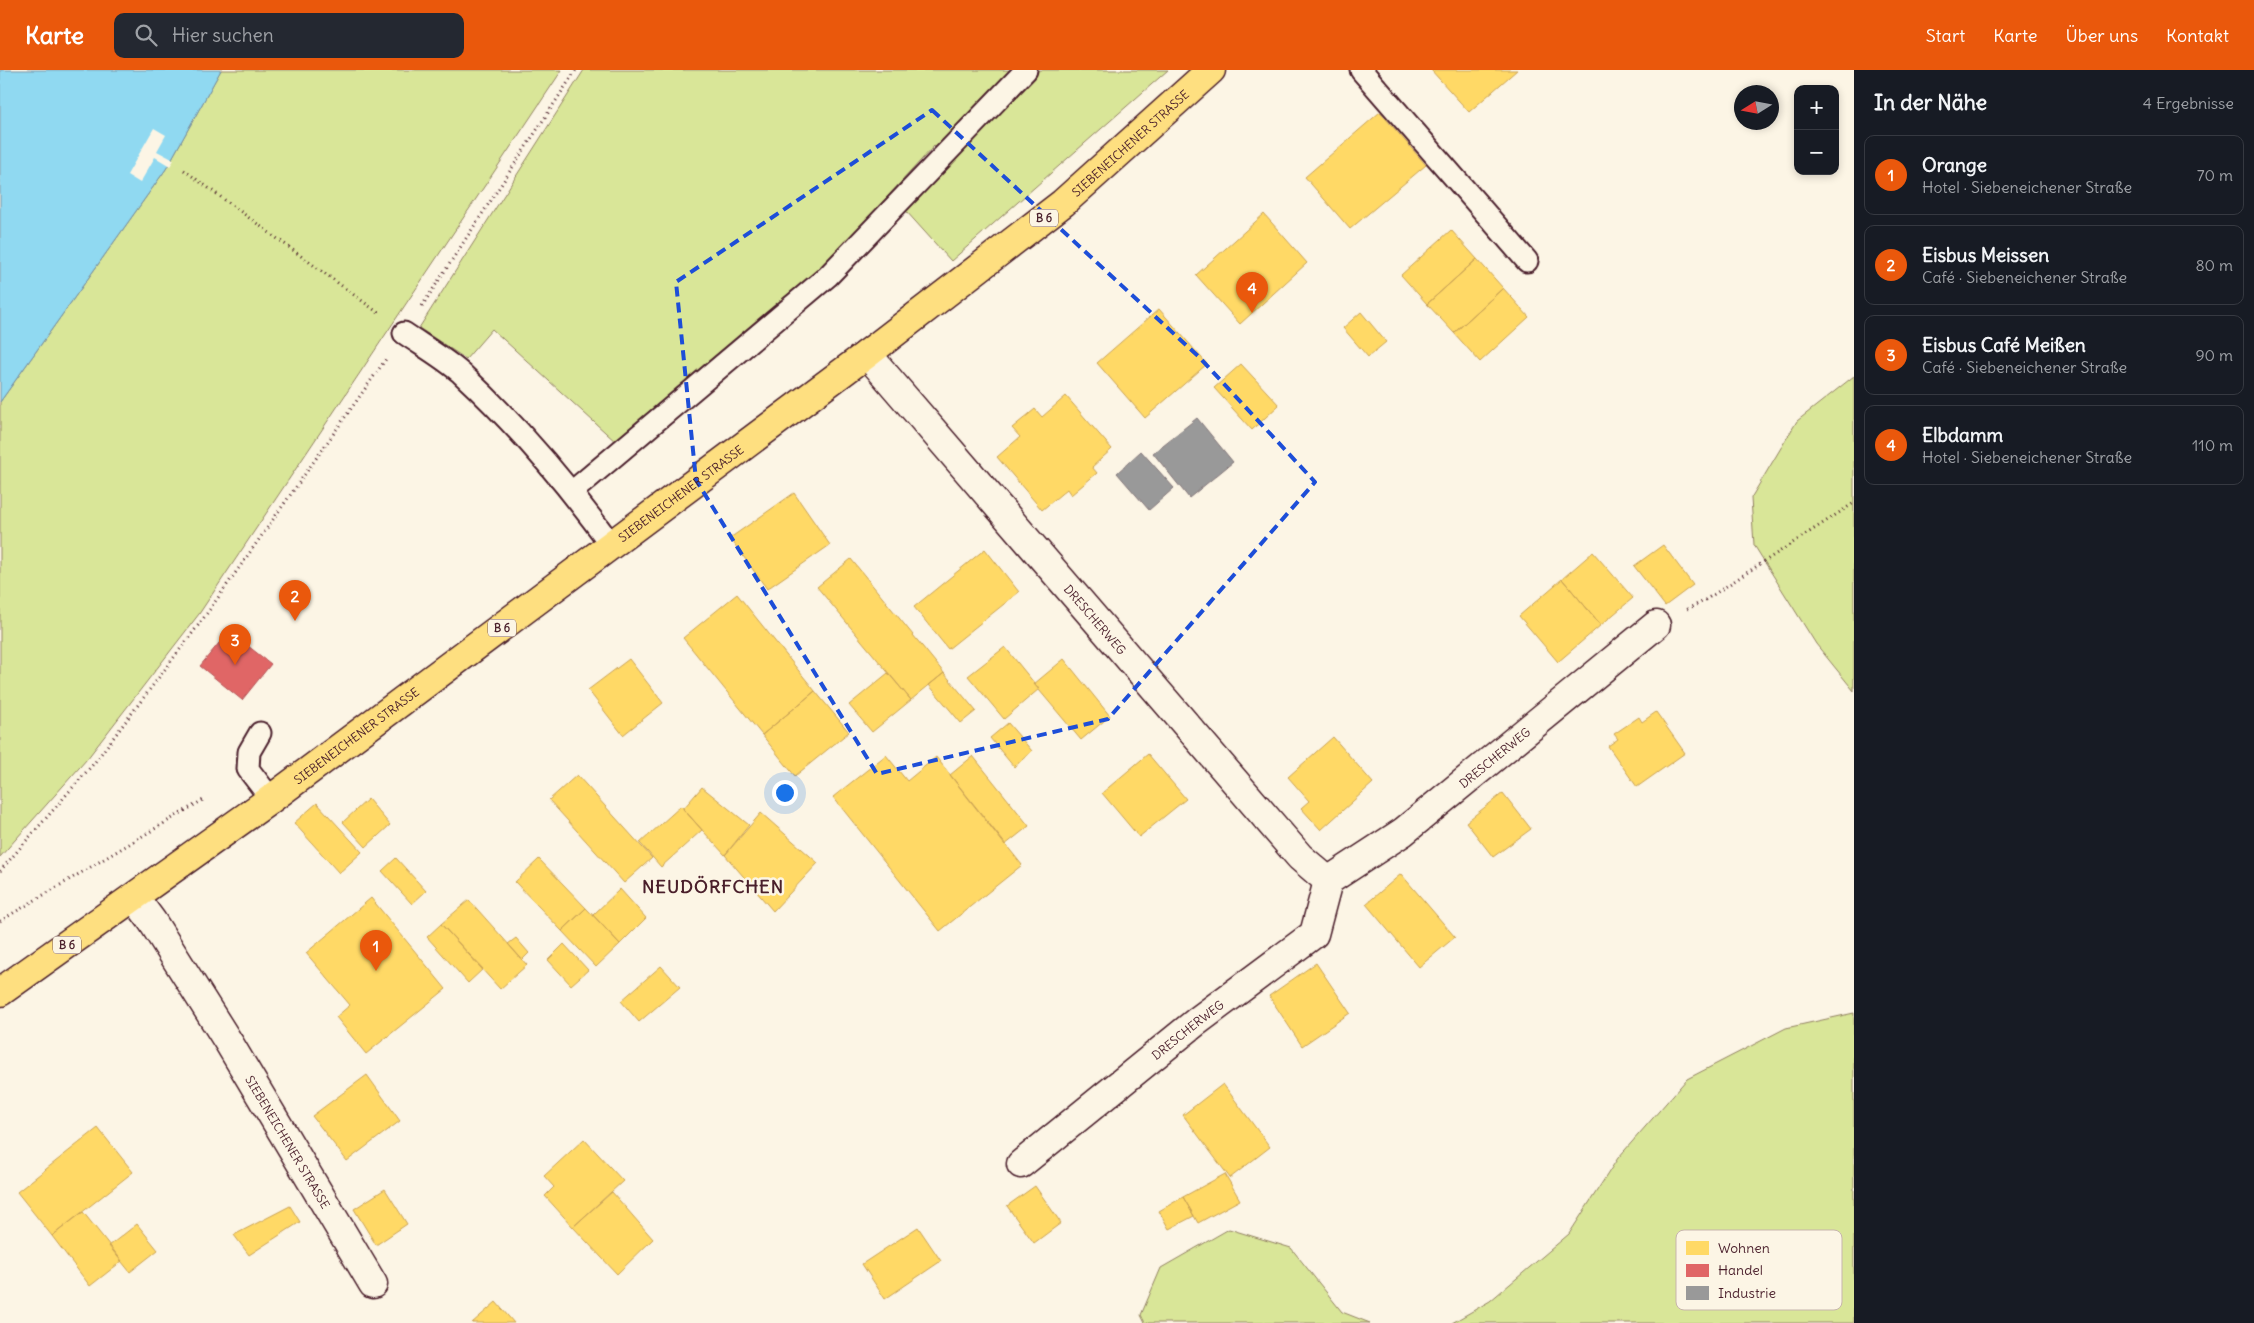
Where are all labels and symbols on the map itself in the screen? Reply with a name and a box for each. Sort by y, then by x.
north arrow [1734,85,1779,130]
street label: SIEBENEICHENER STRASSE [1068,86,1192,199]
road number: B 6 [1030,210,1058,226]
pin: 4 [1236,272,1268,313]
street label: SIEBENEICHENER STRASSE [615,441,746,545]
pin: 2 [279,580,311,621]
street label: DRESCHERWEG [1061,581,1130,658]
road number: B 6 [488,620,516,636]
pin: 3 [219,624,251,665]
street label: SIEBENEICHENER STRASSE [291,684,422,787]
street label: DRESCHERWEG [1456,724,1533,791]
your location [772,780,798,806]
district label: NEUDÖRFCHEN [642,875,784,898]
pin: 1 [360,930,392,971]
road number: B 6 [53,936,81,954]
street label: DRESCHERWEG [1149,996,1227,1063]
street label: SIEBENEICHENER STRASSE [243,1073,334,1211]
legend [1676,1230,1842,1310]
text: Wohnen [1718,1239,1770,1257]
text: Handel [1718,1261,1763,1279]
text: Industrie [1718,1284,1776,1302]

